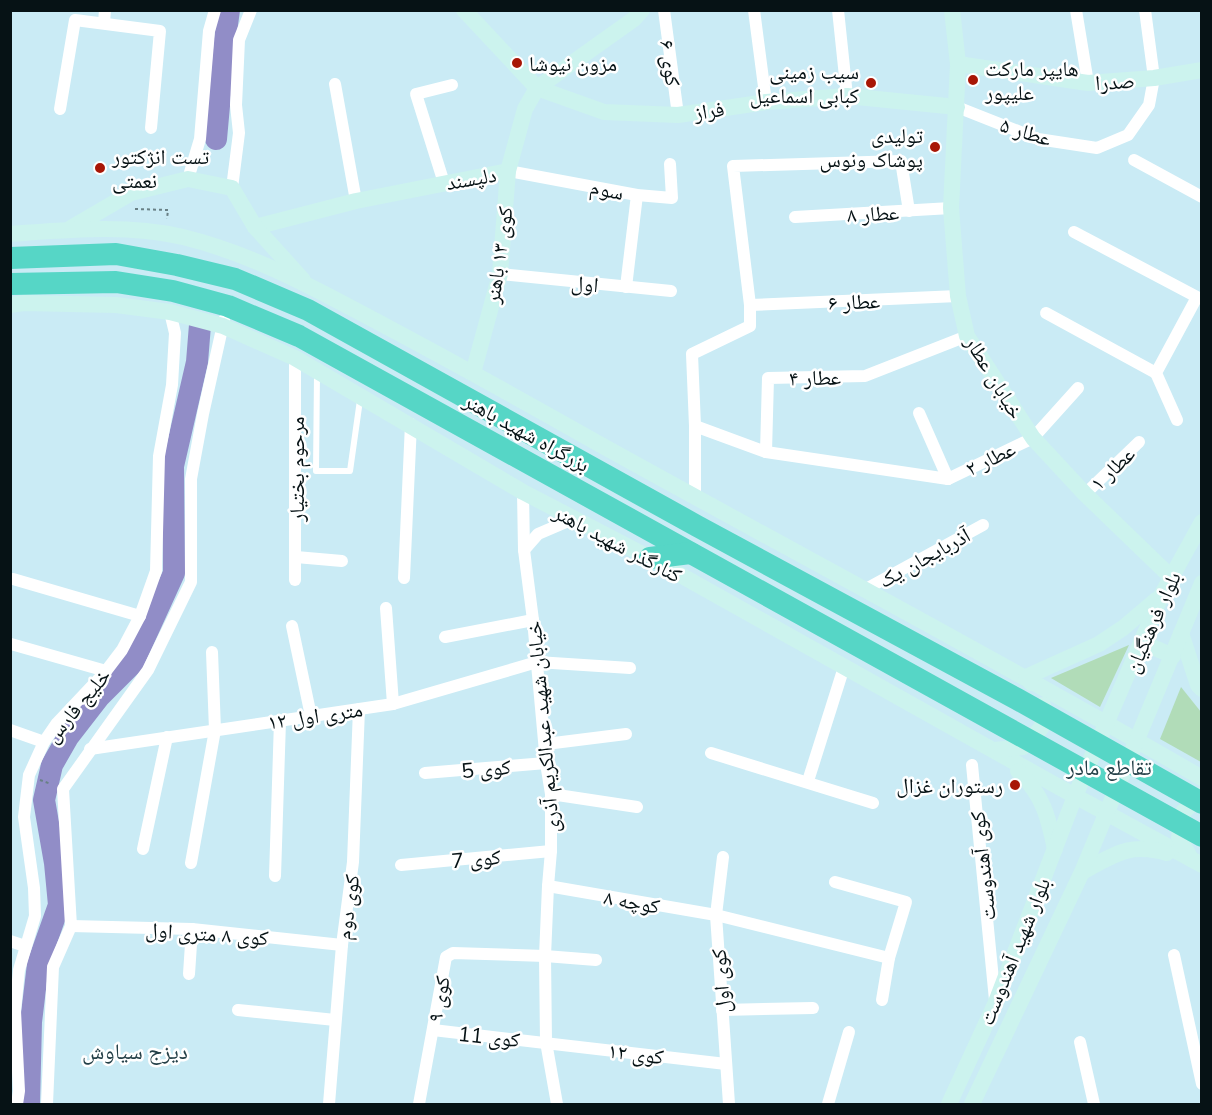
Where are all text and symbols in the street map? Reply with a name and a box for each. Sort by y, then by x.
street label: کوی ۶ [655,38,687,88]
place label: مزون نیوشا [529,50,617,76]
place label: هایپر مارکت علیپور [984,55,1079,105]
marker: مزون نیوشا [510,56,524,70]
place label: سیب زمینی کبابی اسماعیل [750,58,859,109]
street label: صدرا [1094,67,1136,95]
marker: هایپر مارکت علیپور [966,73,980,87]
marker: سیب زمینی کبابی اسماعیل [864,76,878,90]
street label: فراز [691,95,726,125]
street label: عطار ۵ [997,111,1055,151]
place label: تولیدی پوشاک ونوس [819,122,923,173]
marker: تولیدی پوشاک ونوس [928,140,942,154]
place label: تست انژکتور نعمتی [111,143,209,194]
marker: تست انژکتور نعمتی [93,161,107,175]
street label: دلپسند [444,161,498,195]
street label: سوم [587,173,626,207]
street label: عطار ۸ [846,199,900,227]
street label: کوی ۱۳ باهنر [478,205,518,306]
street label: اول [570,269,600,297]
street label: عطار ۶ [827,287,881,315]
street label: خیابان عطار [960,330,1030,423]
street label: عطار ۴ [789,364,842,390]
street label: بزرگراه شهید باهنر [459,386,594,477]
street label: مرحوم بختیار [283,416,311,523]
street label: عطار ۲ [961,435,1019,481]
street label: عطار ۱ [1084,440,1140,495]
street label: کنارگذر شهید باهنر [548,498,687,588]
street label: آذربایجان یک [874,521,975,593]
street label: بلوار فرهنگیان [1118,567,1186,677]
street label: خیابان شهید عبدالکریم آذری [520,620,566,834]
street label: خلیج فارس [38,663,116,748]
street label: ۱۲ متری اول [266,695,364,735]
street label: کوی 5 [460,753,512,783]
district label: تقاطع مادر [1065,753,1152,781]
place label: رستوران غزال [896,772,1003,798]
marker: رستوران غزال [1008,778,1022,792]
street label: کوی آهندوست [963,810,1001,922]
street label: کوی 7 [450,843,502,873]
street label: کوی دوم [330,872,366,942]
street label: بلوار شهید آهندوست [973,873,1055,1029]
street label: کوچه ۸ [602,883,662,919]
street label: کوی ۸ متری اول [145,916,270,950]
street label: کوی اول [705,948,735,1014]
street label: کوی ۹ [421,974,455,1024]
street label: کوی 11 [457,1020,522,1052]
district label: دیزج سیاوش [82,1037,188,1065]
street label: کوی ۱۲ [607,1037,666,1069]

